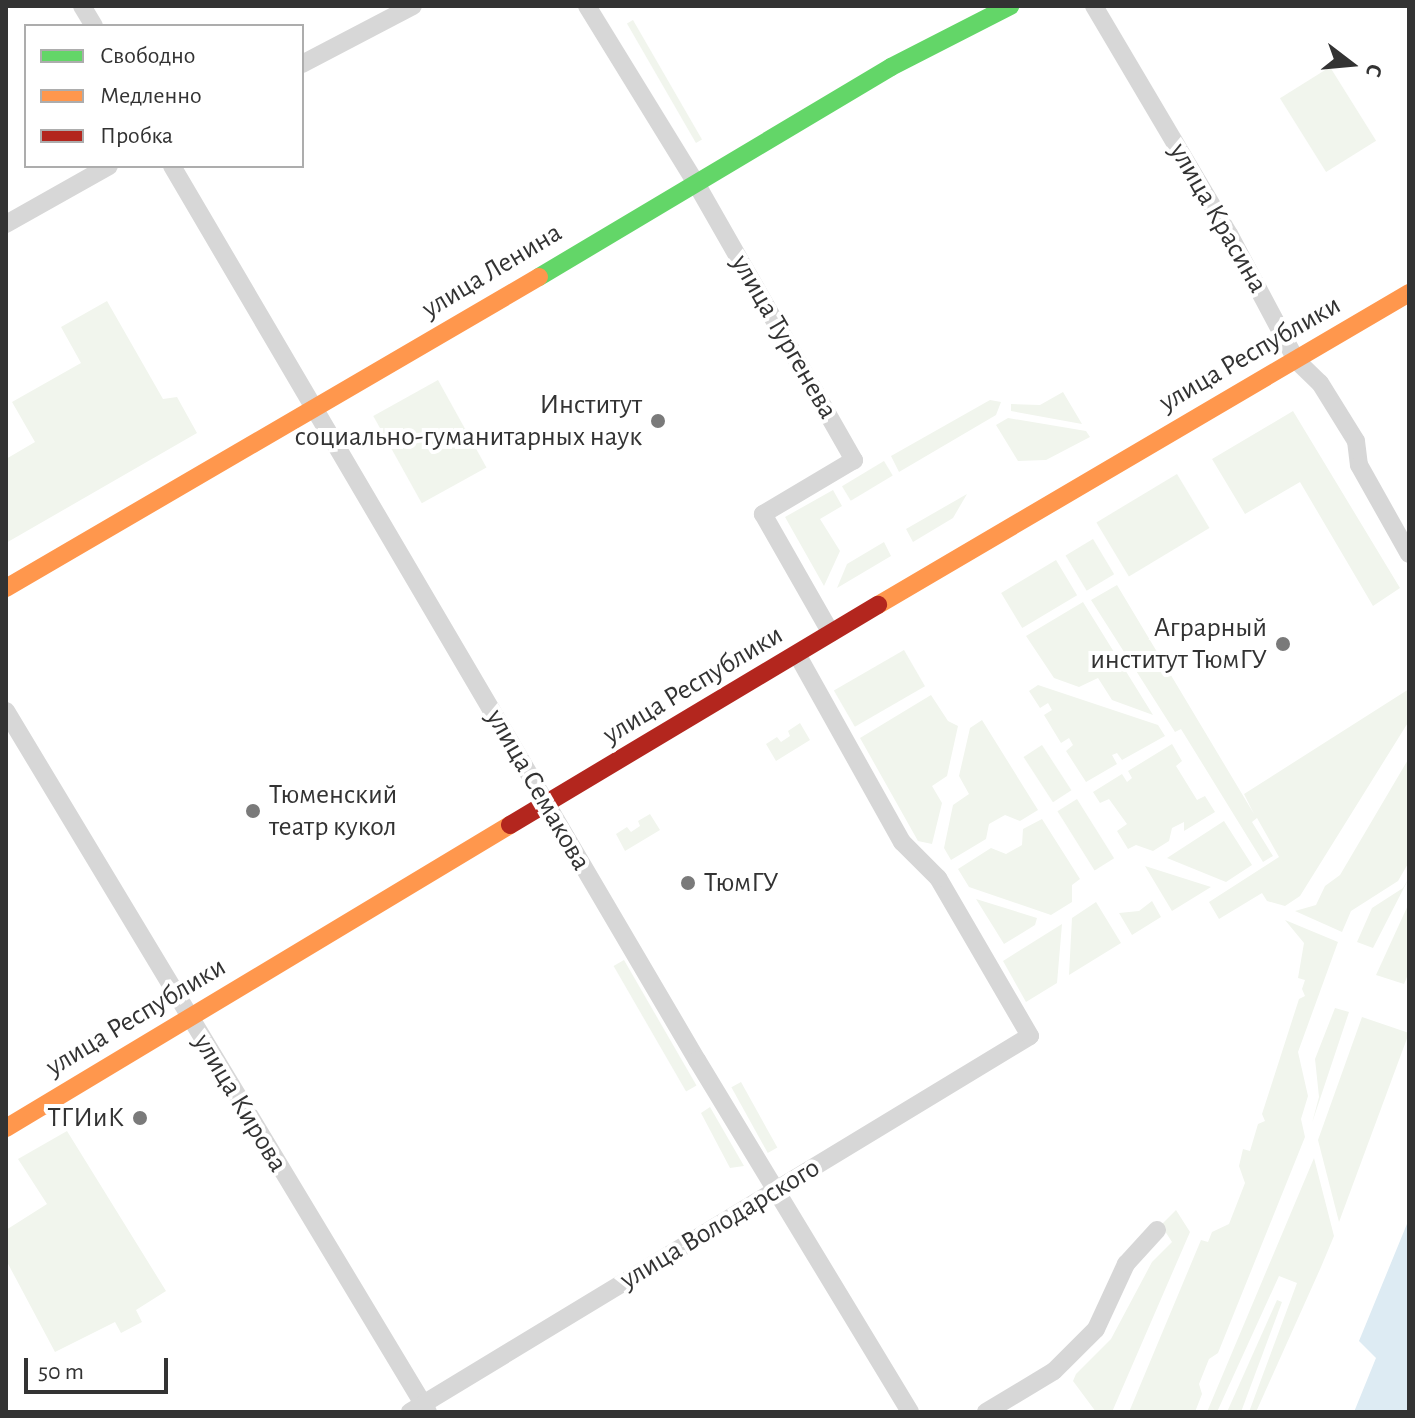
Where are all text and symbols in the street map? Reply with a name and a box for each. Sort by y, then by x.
legend [24,24,304,168]
north arrow [1311,24,1391,104]
text: Свободно [100,44,195,68]
text: С [1362,62,1386,79]
text: Медленно [100,84,202,108]
text: Пробка [100,124,173,148]
street label: улица Красина [1162,137,1274,299]
street label: улица Ленина [416,216,568,326]
street label: улица Тургенева [723,249,845,425]
street label: улица Республики [1153,288,1347,420]
place label: Институт социально-гуманитарных наук [295,388,642,454]
marker: Институт социально-гуманитарных наук [649,412,667,430]
place label: Аграрный институт ТюмГУ [1090,611,1267,677]
street label: улица Республики [597,618,789,752]
marker: Аграрный институт ТюмГУ [1274,635,1292,653]
street label: улица Семакова [478,703,598,877]
place label: Тюменский театр кукол [269,778,397,844]
marker: Тюменский театр кукол [244,802,262,820]
place label: ТюмГУ [704,866,779,900]
marker: ТюмГУ [679,874,697,892]
street label: улица Республики [40,950,232,1084]
street label: улица Кирова [186,1028,294,1178]
place label: ТГИиК [48,1101,124,1135]
marker: ТГИиК [131,1109,149,1127]
street label: улица Володарского [614,1151,826,1297]
scale bar [28,1342,172,1392]
text: 50 m [38,1360,84,1384]

